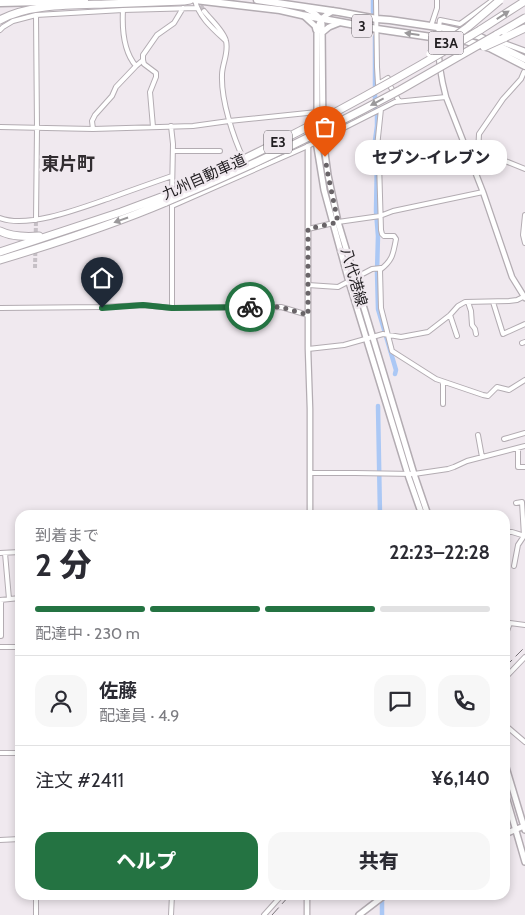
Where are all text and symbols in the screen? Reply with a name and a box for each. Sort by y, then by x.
one-way arrow [496,11,509,20]
road number: 3 [352,15,372,38]
one-way arrow [404,30,420,38]
road number: E3A [428,32,464,54]
one-way arrow [370,98,385,106]
pin [304,106,346,157]
icon: bag [311,113,339,141]
road number: E3 [264,130,292,154]
callout: セブン-イレブン [355,140,508,174]
text: セブン-イレブン [372,148,490,167]
street label: 九州自動車道 [159,150,249,204]
district label: 東片町 [41,153,95,175]
one-way arrow [113,217,128,224]
street label: 八代港線 [337,246,371,308]
pin [81,257,123,308]
icon: home [88,264,116,292]
courier [225,282,275,332]
icon: bike [236,293,264,321]
text: 到着まで [35,526,99,545]
text: 22:23–22:28 [389,541,490,564]
text: 2 分 [35,545,91,584]
text: 配達中 · 230 m [35,624,140,643]
button: person [35,675,87,727]
button: chat [374,675,426,727]
button: phone [438,675,490,727]
text: 佐藤 [99,679,137,702]
text: 配達員 · 4.9 [99,706,179,725]
text: ¥6,140 [432,767,490,790]
text: 注文 #2411 [35,769,124,792]
button: ヘルプ [35,832,258,890]
button: 共有 [268,832,490,890]

